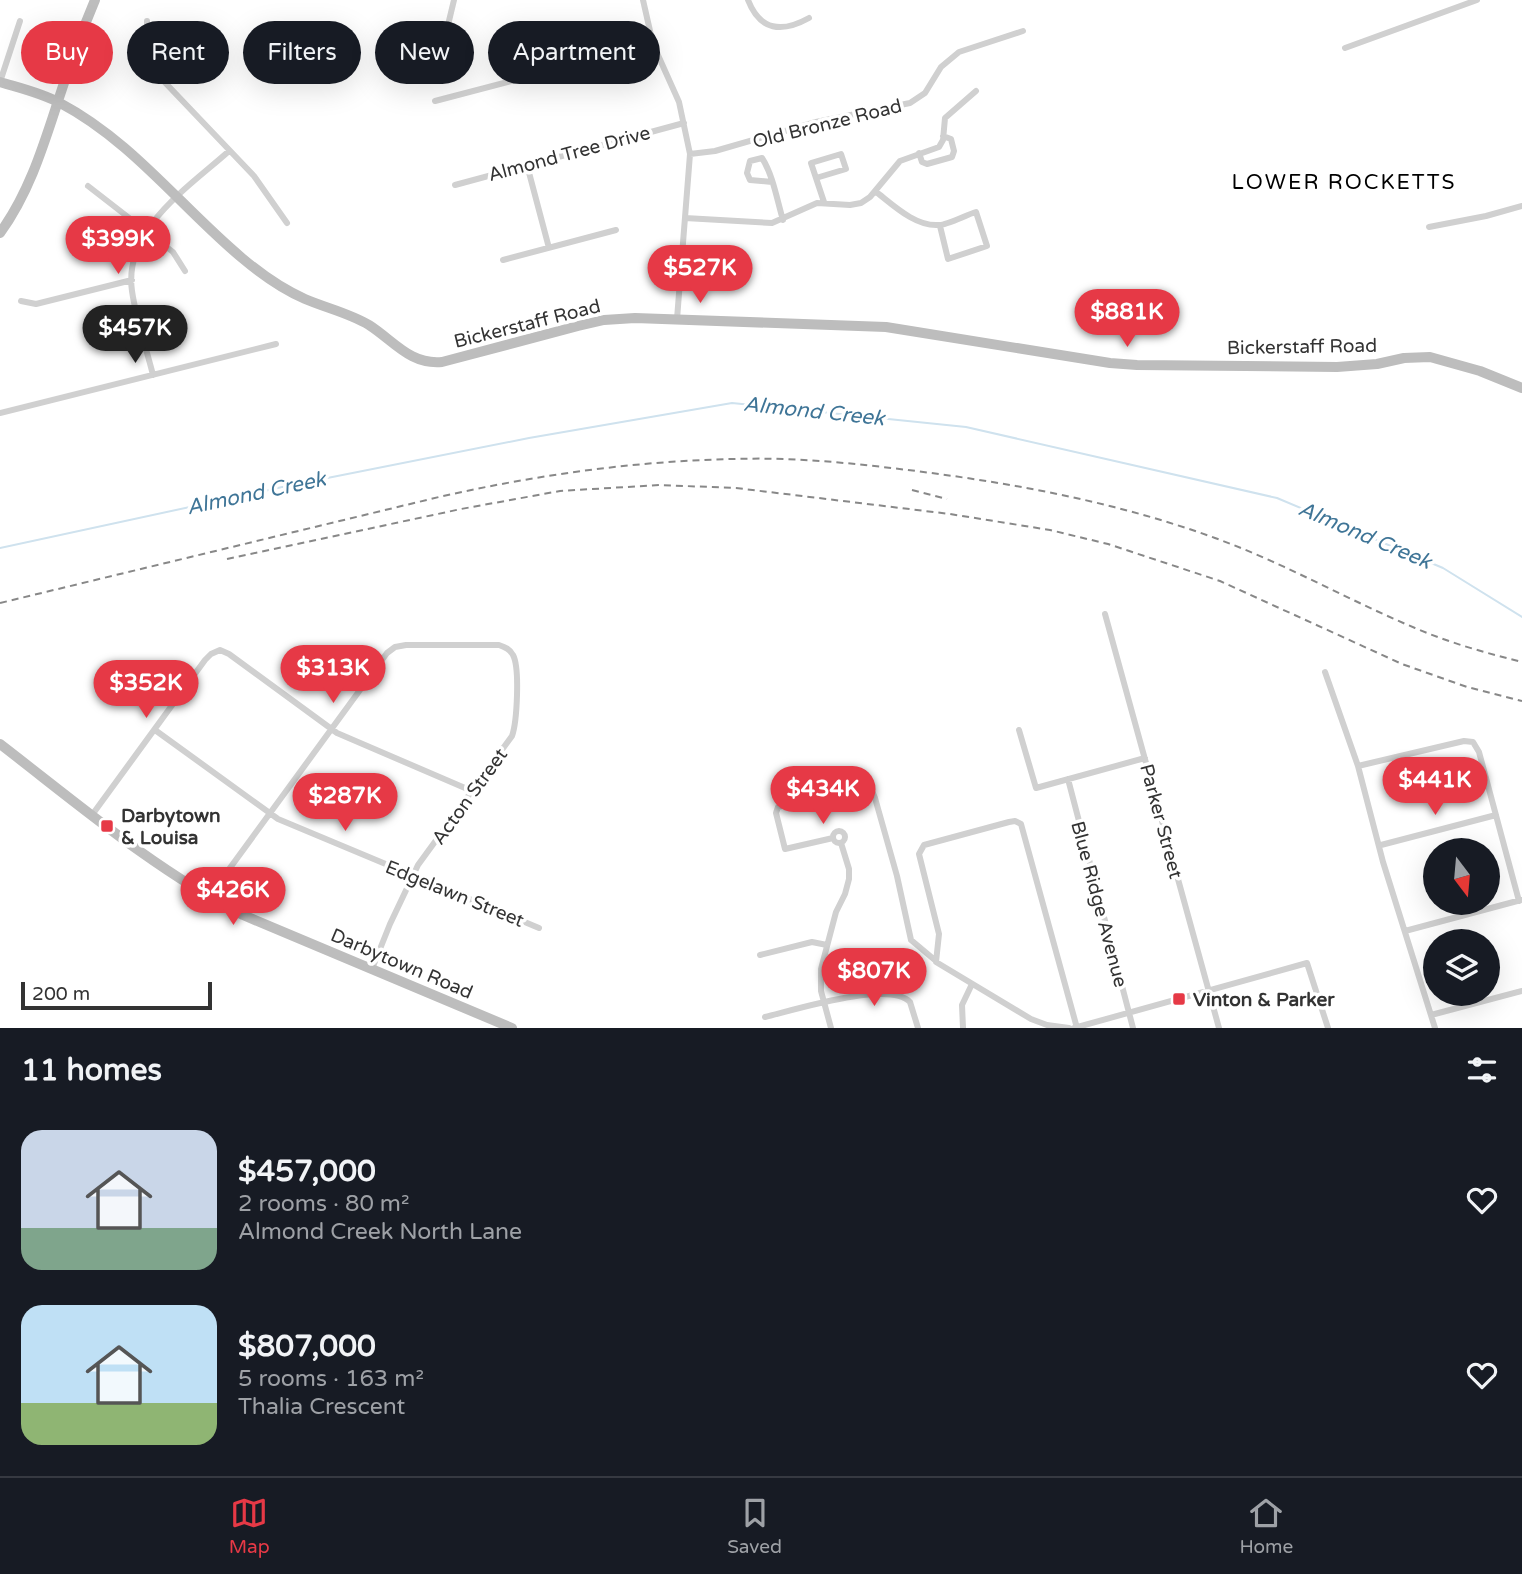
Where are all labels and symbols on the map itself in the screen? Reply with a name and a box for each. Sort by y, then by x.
street label: Old Bronze Road [750,95,904,153]
street label: Almond Tree Drive [486,122,653,186]
district label: LOWER ROCKETTS [1232,170,1456,195]
pin: $399K [69,216,167,276]
pin: $527K [651,246,749,305]
pin: $881K [1078,290,1176,349]
street label: Bickerstaff Road [452,295,603,353]
pin: $457K [86,306,184,365]
street label: Bickerstaff Road [1227,335,1377,359]
water label: Almond Creek [742,392,887,431]
water label: Almond Creek [184,466,330,520]
water label: Almond Creek [1295,496,1436,575]
pin: $313K [284,646,382,705]
pin: $352K [97,660,195,720]
street label: Acton Street [428,744,512,849]
pin: $441K [1386,758,1484,817]
street label: Parker Street [1135,762,1187,881]
pin: $434K [774,766,872,826]
pin: $287K [296,774,394,833]
place label: Darbytown & Louisa [121,805,221,849]
marker: Darbytown & Louisa [99,818,115,834]
street label: Blue Ridge Avenue [1066,819,1132,990]
north arrow [1423,838,1500,915]
street label: Edgelawn Street [382,856,527,932]
pin: $426K [184,867,282,927]
street label: Darbytown Road [327,924,476,1004]
pin: $807K [825,948,923,1008]
scale bar [21,979,212,1011]
place label: Vinton & Parker [1193,989,1335,1011]
marker: Vinton & Parker [1171,991,1187,1007]

